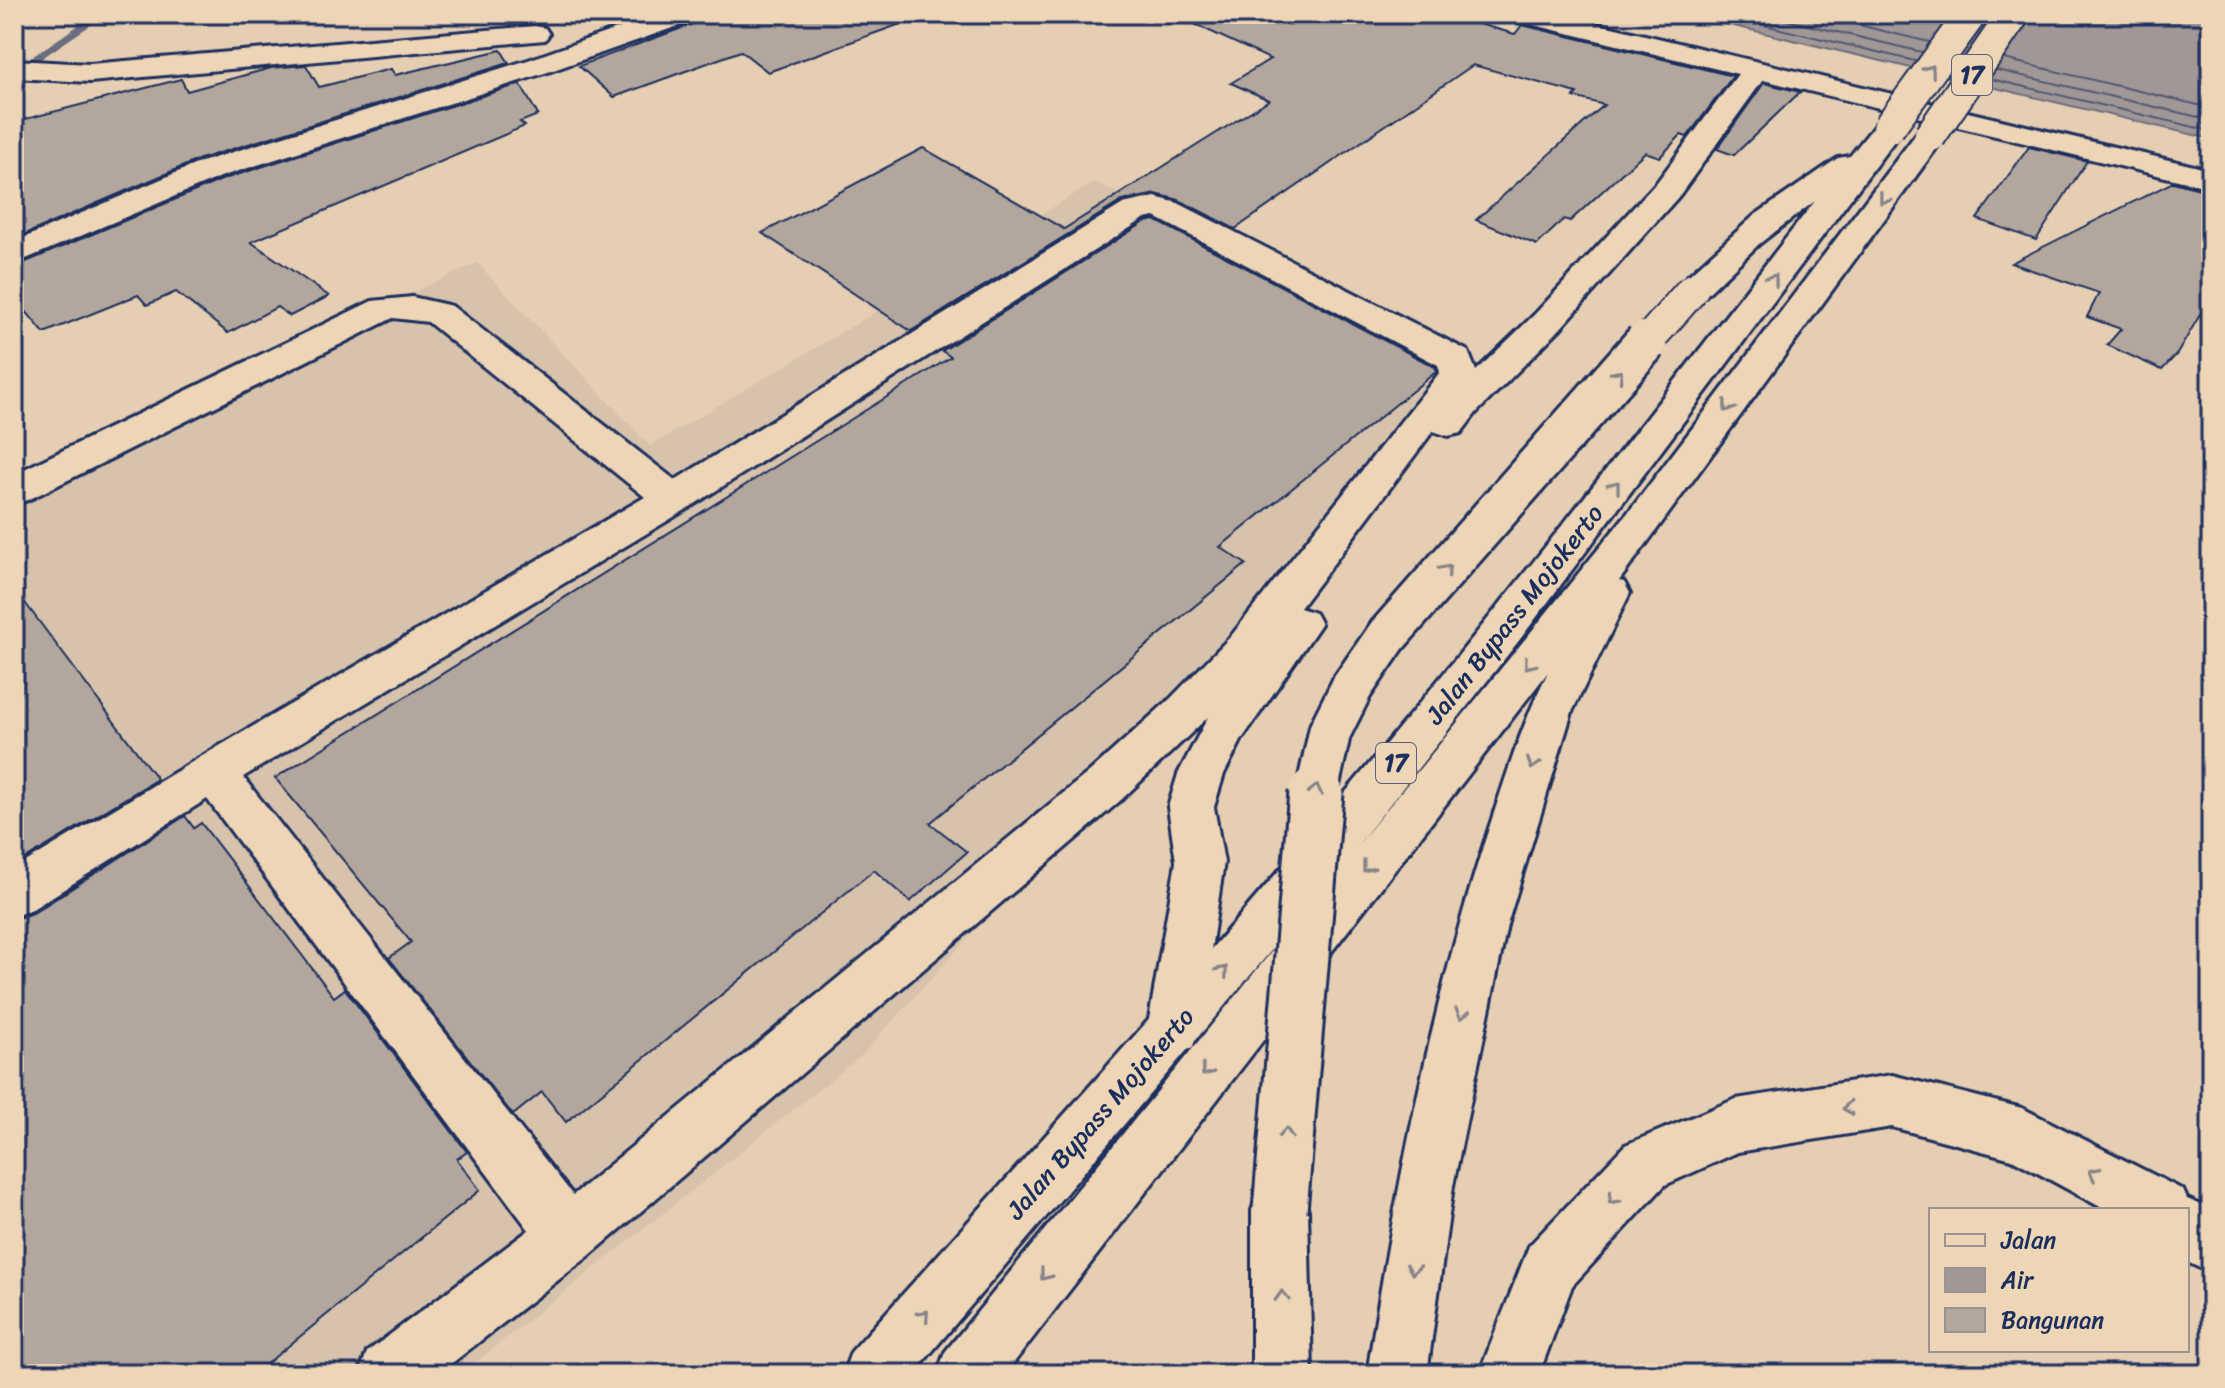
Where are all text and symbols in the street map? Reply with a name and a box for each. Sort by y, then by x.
road number: 17 [1952,55,1992,95]
one-way arrow [1920,65,1934,79]
one-way arrow [1879,190,1893,204]
one-way arrow [1764,273,1778,288]
one-way arrow [1608,370,1623,385]
one-way arrow [1724,399,1738,413]
one-way arrow [1606,480,1620,495]
street label: Jalan Bypass Mojokerto [1412,493,1615,735]
one-way arrow [1436,564,1450,579]
one-way arrow [1525,655,1539,670]
road number: 17 [1376,743,1416,783]
one-way arrow [1526,756,1542,770]
one-way arrow [1307,784,1324,798]
one-way arrow [1362,858,1377,872]
one-way arrow [1213,966,1228,980]
street label: Jalan Bypass Mojokerto [993,996,1206,1231]
one-way arrow [1455,1007,1472,1020]
one-way arrow [1201,1062,1216,1076]
one-way arrow [1842,1099,1855,1116]
one-way arrow [1278,1126,1295,1139]
one-way arrow [2088,1168,2102,1183]
one-way arrow [1607,1190,1622,1204]
legend [1929,1208,2189,1352]
text: Jalan [2000,1219,2056,1261]
text: Air [2000,1259,2035,1301]
one-way arrow [1405,1262,1422,1276]
one-way arrow [1040,1266,1055,1280]
one-way arrow [1274,1289,1291,1302]
text: Bangunan [2001,1299,2104,1341]
one-way arrow [914,1310,929,1325]

